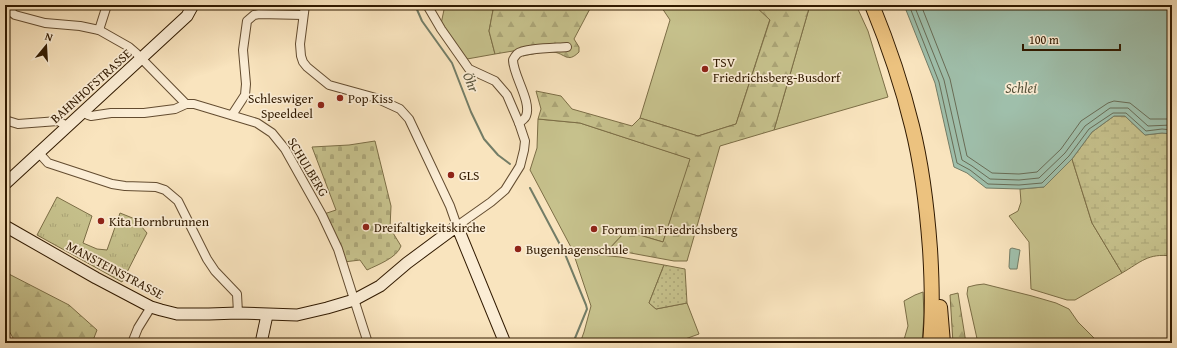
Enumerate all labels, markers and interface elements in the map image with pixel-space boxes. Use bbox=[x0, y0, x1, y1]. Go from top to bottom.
north arrow bbox=[26, 26, 66, 66]
scale bar bbox=[1023, 26, 1120, 52]
text: N bbox=[43, 28, 56, 45]
text: 100 m bbox=[1029, 31, 1059, 48]
street label: BAHNHOFSTRASSE bbox=[46, 44, 136, 128]
place label: TSV Friedrichsberg-Busdorf bbox=[713, 53, 842, 87]
marker: TSV Friedrichsberg-Busdorf bbox=[700, 64, 710, 74]
water label: Öhr bbox=[458, 69, 484, 96]
water label: Schlei bbox=[1005, 78, 1037, 98]
place label: Schleswiger Speeldeel bbox=[248, 89, 314, 123]
place label: Pop Kiss bbox=[348, 89, 393, 108]
marker: Pop Kiss bbox=[335, 93, 345, 103]
marker: Schleswiger Speeldeel bbox=[316, 100, 326, 110]
street label: SCHULBERG bbox=[283, 134, 333, 200]
place label: GLS bbox=[459, 166, 479, 185]
marker: GLS bbox=[446, 170, 456, 180]
place label: Kita Hornbrunnen bbox=[109, 212, 210, 231]
marker: Kita Hornbrunnen bbox=[96, 216, 106, 226]
place label: Dreifaltigkeitskirche bbox=[374, 218, 486, 237]
place label: Forum im Friedrichsberg bbox=[602, 220, 738, 239]
marker: Dreifaltigkeitskirche bbox=[361, 222, 371, 232]
marker: Forum im Friedrichsberg bbox=[589, 224, 599, 234]
street label: MANSTEINSTRASSE bbox=[63, 236, 168, 304]
place label: Bugenhagenschule bbox=[526, 240, 628, 259]
marker: Bugenhagenschule bbox=[513, 244, 523, 254]

